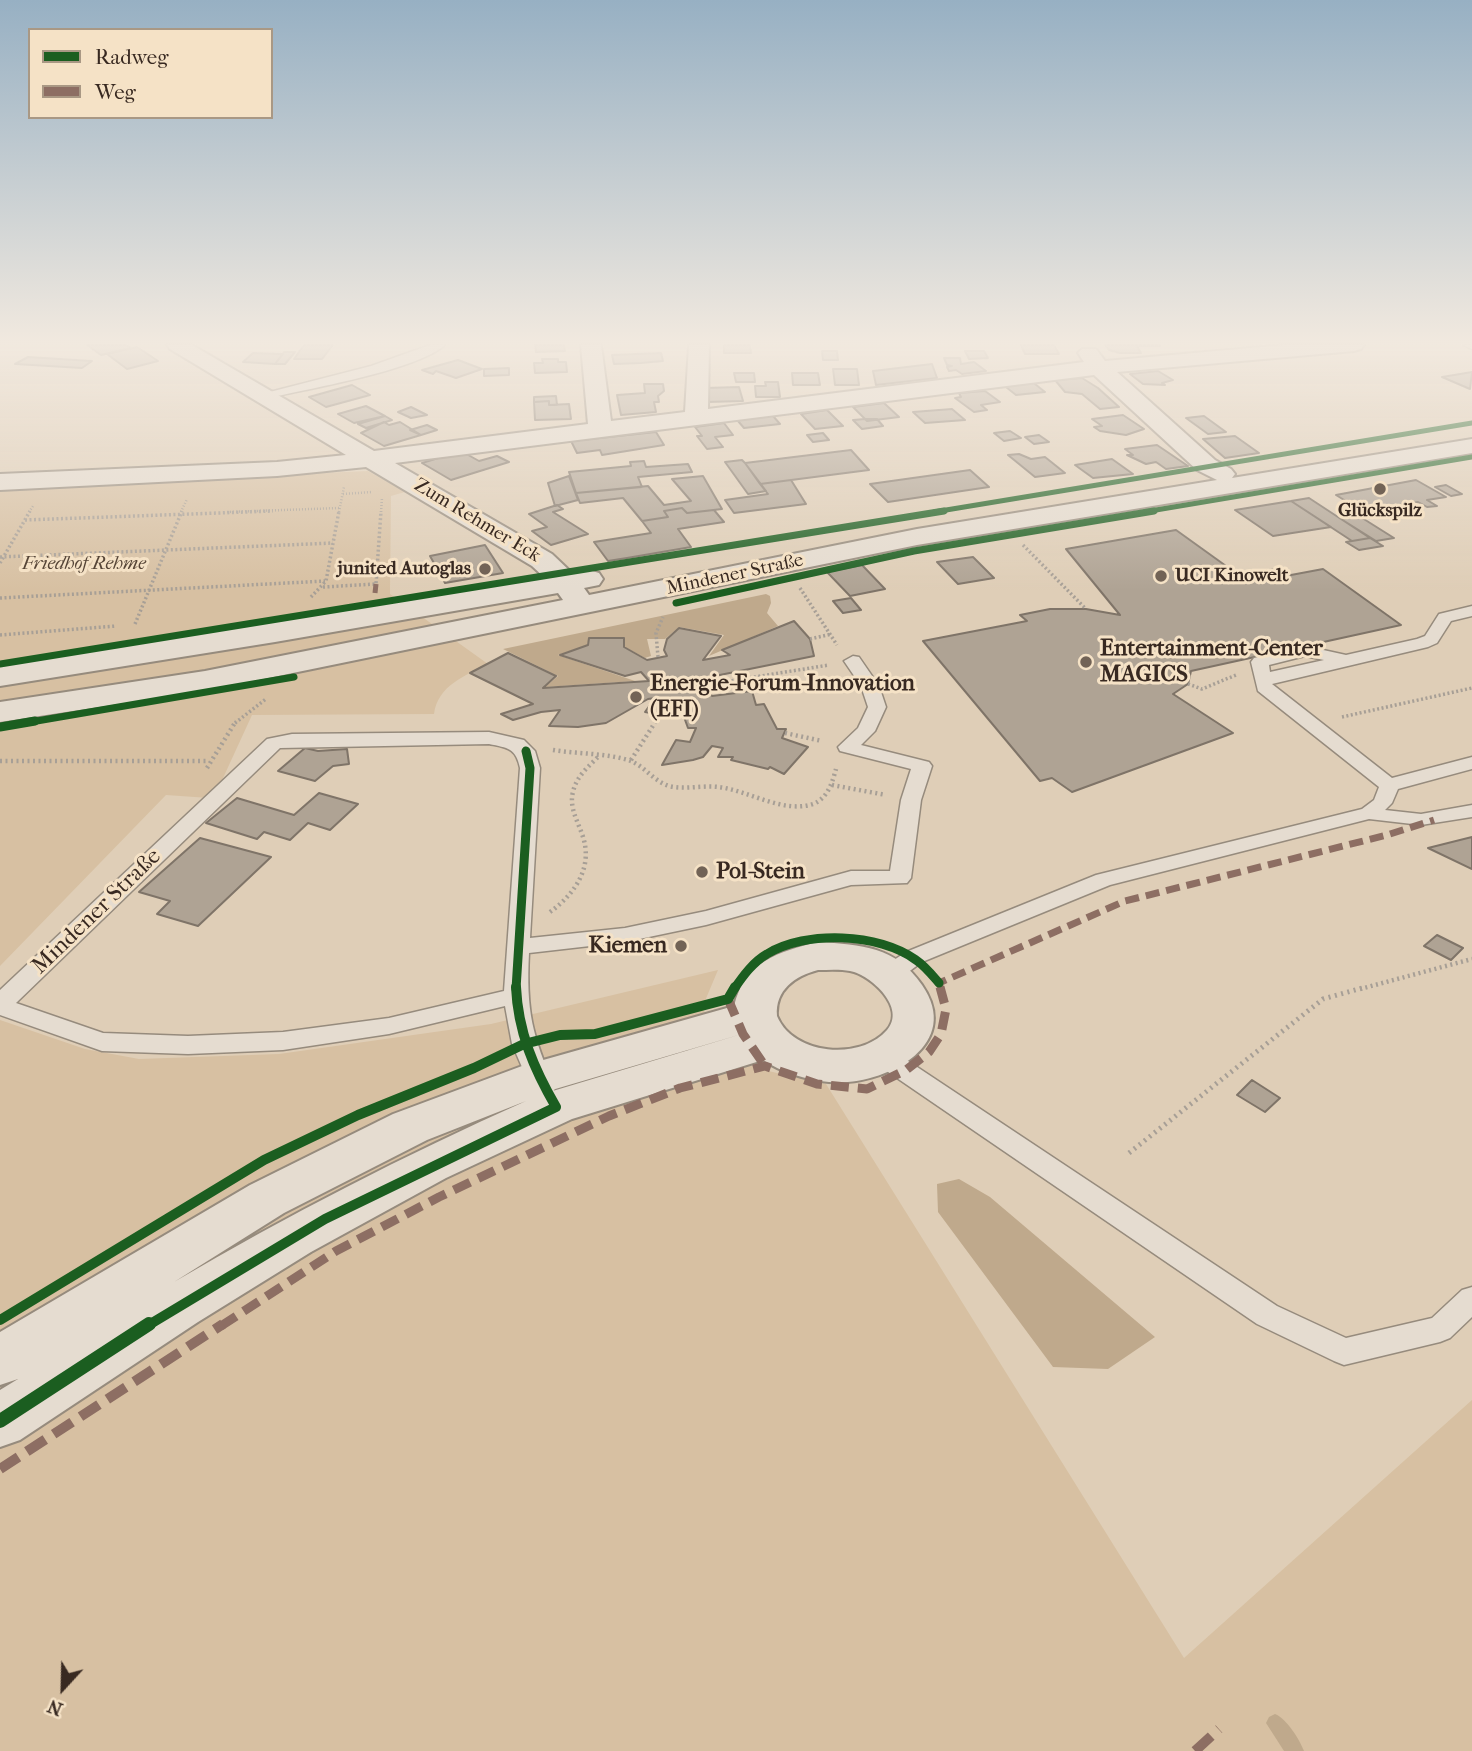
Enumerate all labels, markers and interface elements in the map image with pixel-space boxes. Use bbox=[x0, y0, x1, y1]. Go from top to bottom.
legend bbox=[28, 28, 273, 119]
text: Radweg bbox=[95, 45, 168, 69]
text: Weg bbox=[95, 80, 136, 104]
street label: Zum Rehmer Eck bbox=[409, 474, 545, 568]
marker: Glückspilz bbox=[1372, 481, 1388, 497]
place label: Glückspilz bbox=[1338, 500, 1422, 522]
street label: Mindener Straße bbox=[664, 549, 806, 601]
park label: Friedhof Rehme bbox=[22, 553, 146, 575]
place label: junited Autoglas bbox=[338, 558, 471, 580]
marker: junited Autoglas bbox=[477, 561, 493, 577]
place label: UCI Kinowelt bbox=[1175, 565, 1289, 587]
marker: UCI Kinowelt bbox=[1153, 568, 1169, 584]
place label: Entertainment-Center MAGICS bbox=[1100, 635, 1323, 689]
marker: Entertainment-Center MAGICS bbox=[1078, 654, 1094, 670]
place label: Energie-Forum-Innovation (EFI) bbox=[650, 670, 915, 724]
marker: Energie-Forum-Innovation (EFI) bbox=[628, 689, 644, 705]
street label: Mindener Straße bbox=[27, 843, 167, 981]
place label: Pol-Stein bbox=[716, 858, 805, 886]
marker: Pol-Stein bbox=[694, 864, 710, 880]
place label: Kiemen bbox=[589, 932, 667, 960]
marker: Kiemen bbox=[673, 938, 689, 954]
north arrow bbox=[28, 1653, 98, 1723]
text: N bbox=[44, 1695, 66, 1720]

